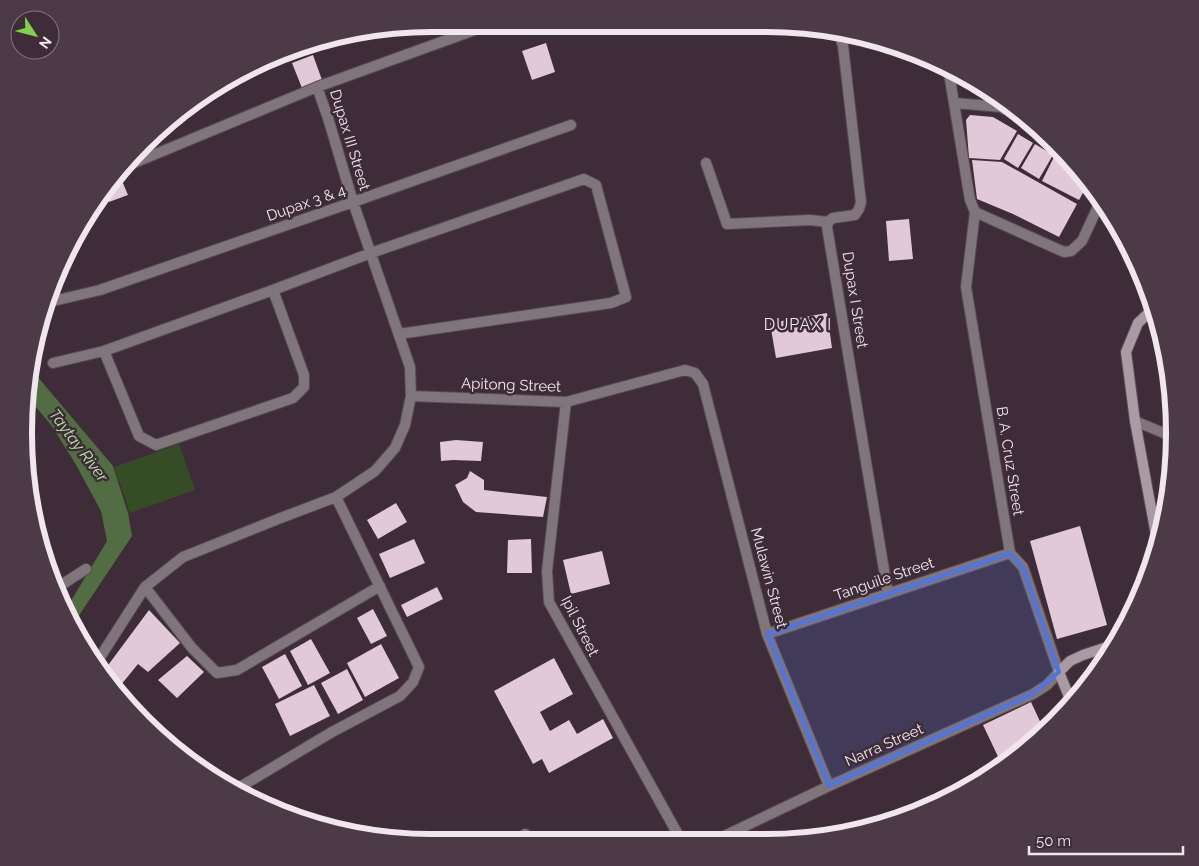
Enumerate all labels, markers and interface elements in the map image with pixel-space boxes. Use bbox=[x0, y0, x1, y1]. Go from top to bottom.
north arrow bbox=[10, 10, 60, 60]
text: N bbox=[36, 34, 55, 52]
street label: Dupax III Street bbox=[326, 87, 374, 193]
street label: Dupax 3 & 4 bbox=[264, 181, 348, 225]
street label: Dupax I Street bbox=[838, 250, 872, 350]
district label: DUPAX I bbox=[764, 315, 832, 334]
street label: Apitong Street bbox=[461, 374, 561, 396]
water label: Taytay River bbox=[45, 405, 112, 486]
street label: B. A. Cruz Street bbox=[992, 405, 1028, 517]
street label: Mulawin Street bbox=[747, 526, 791, 630]
street label: Tanguile Street bbox=[832, 554, 936, 604]
street label: Ipil Street bbox=[557, 593, 603, 659]
street label: Narra Street bbox=[842, 720, 926, 770]
scale bar bbox=[1029, 824, 1183, 856]
text: 50 m bbox=[1036, 832, 1071, 850]

